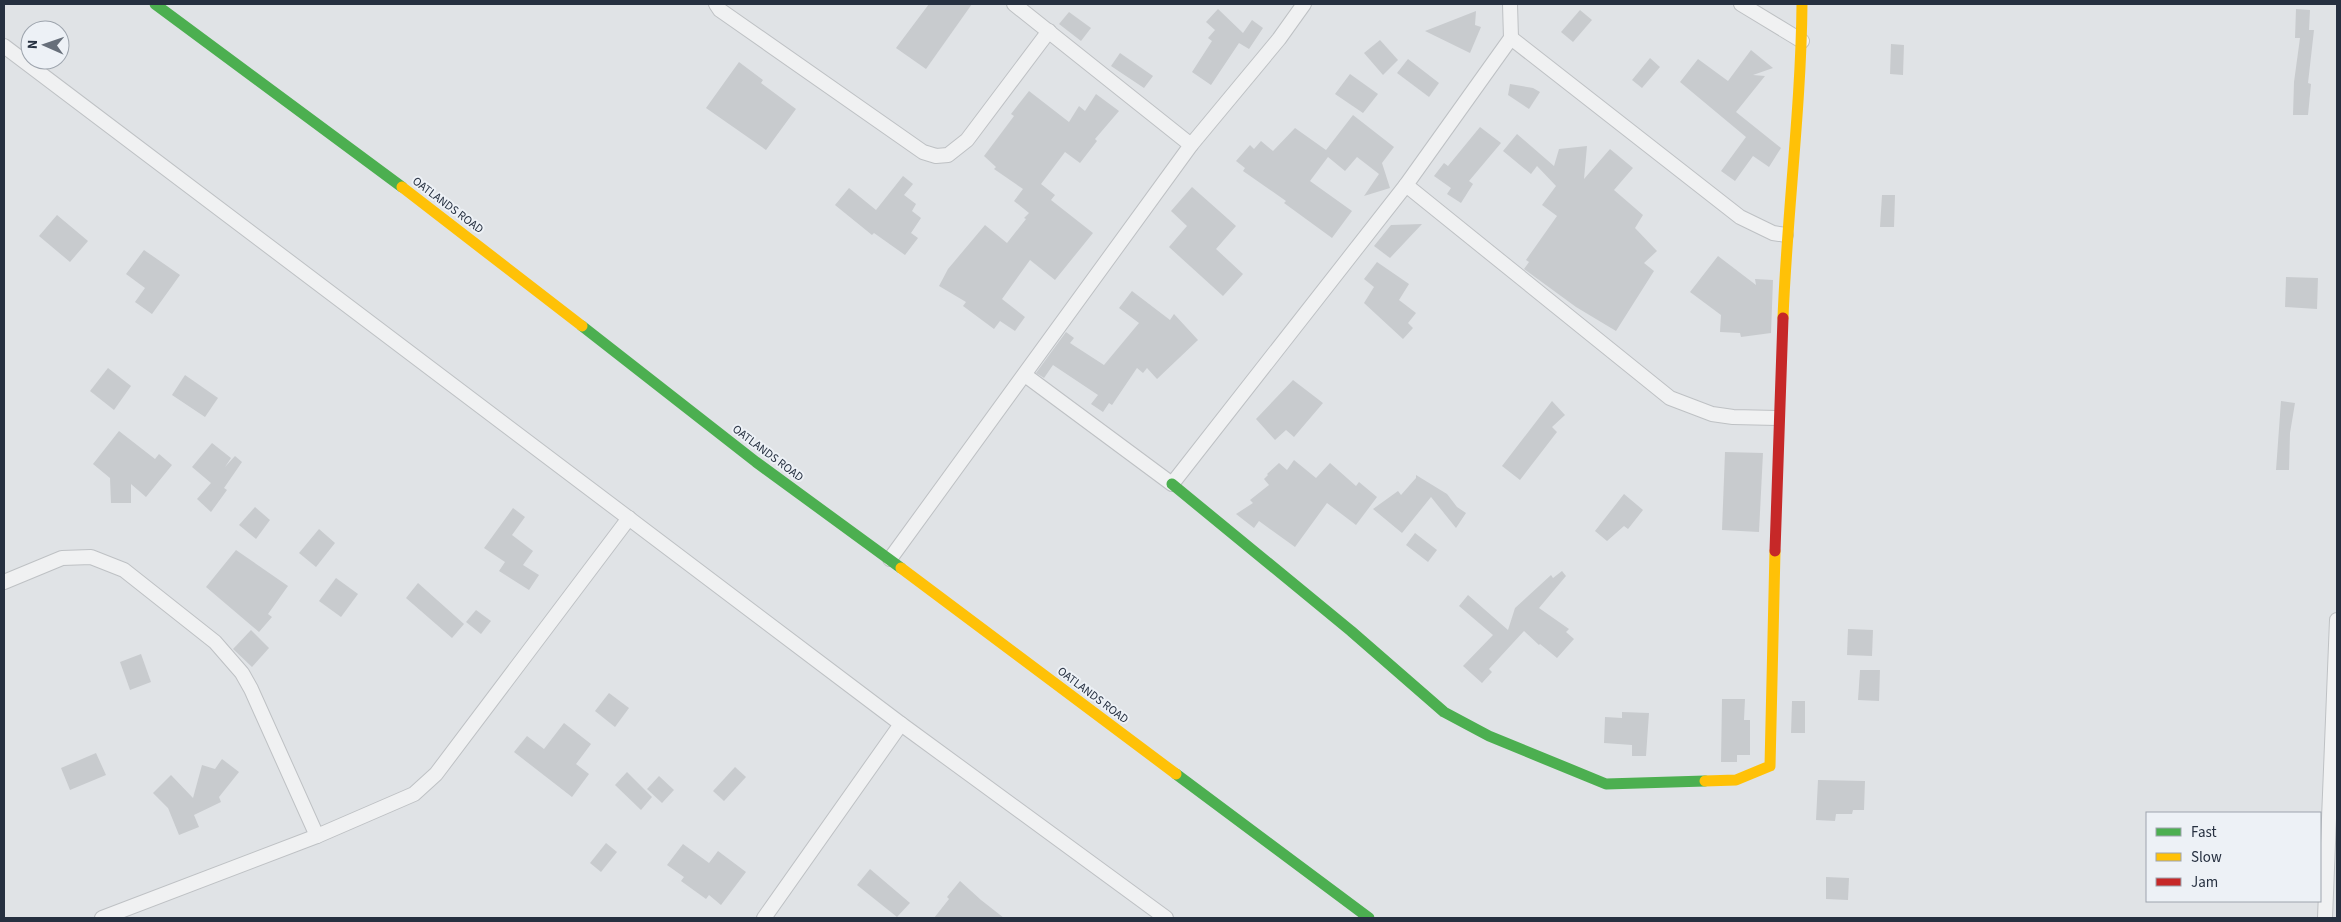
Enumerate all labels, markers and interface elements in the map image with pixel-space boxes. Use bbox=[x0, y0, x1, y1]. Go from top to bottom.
north arrow bbox=[20, 20, 70, 70]
text: N bbox=[23, 40, 43, 50]
street label: OATLANDS ROAD bbox=[409, 173, 487, 238]
street label: OATLANDS ROAD bbox=[729, 421, 807, 486]
street label: OATLANDS ROAD bbox=[1054, 663, 1132, 728]
legend bbox=[2146, 812, 2321, 902]
text: Fast bbox=[2191, 822, 2217, 843]
text: Slow bbox=[2191, 847, 2222, 868]
text: Jam bbox=[2191, 872, 2218, 893]

